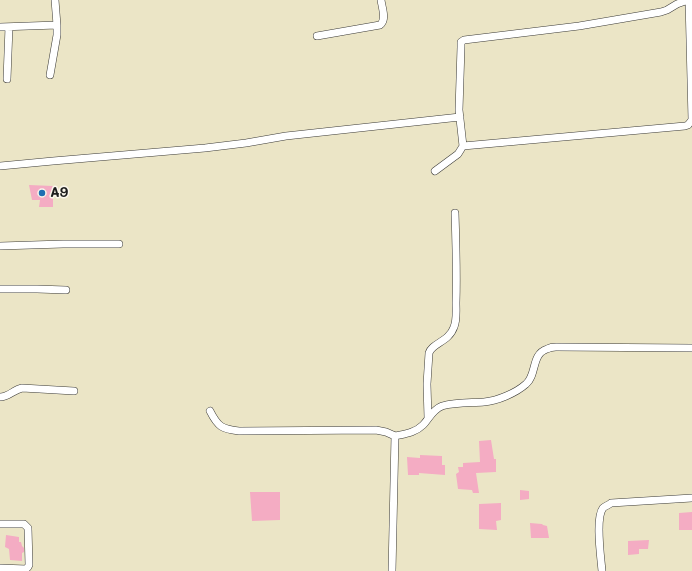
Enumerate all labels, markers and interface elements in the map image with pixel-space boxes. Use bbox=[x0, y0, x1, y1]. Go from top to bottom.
place label: A9 bbox=[50, 185, 68, 201]
marker: A9 bbox=[37, 188, 47, 198]

